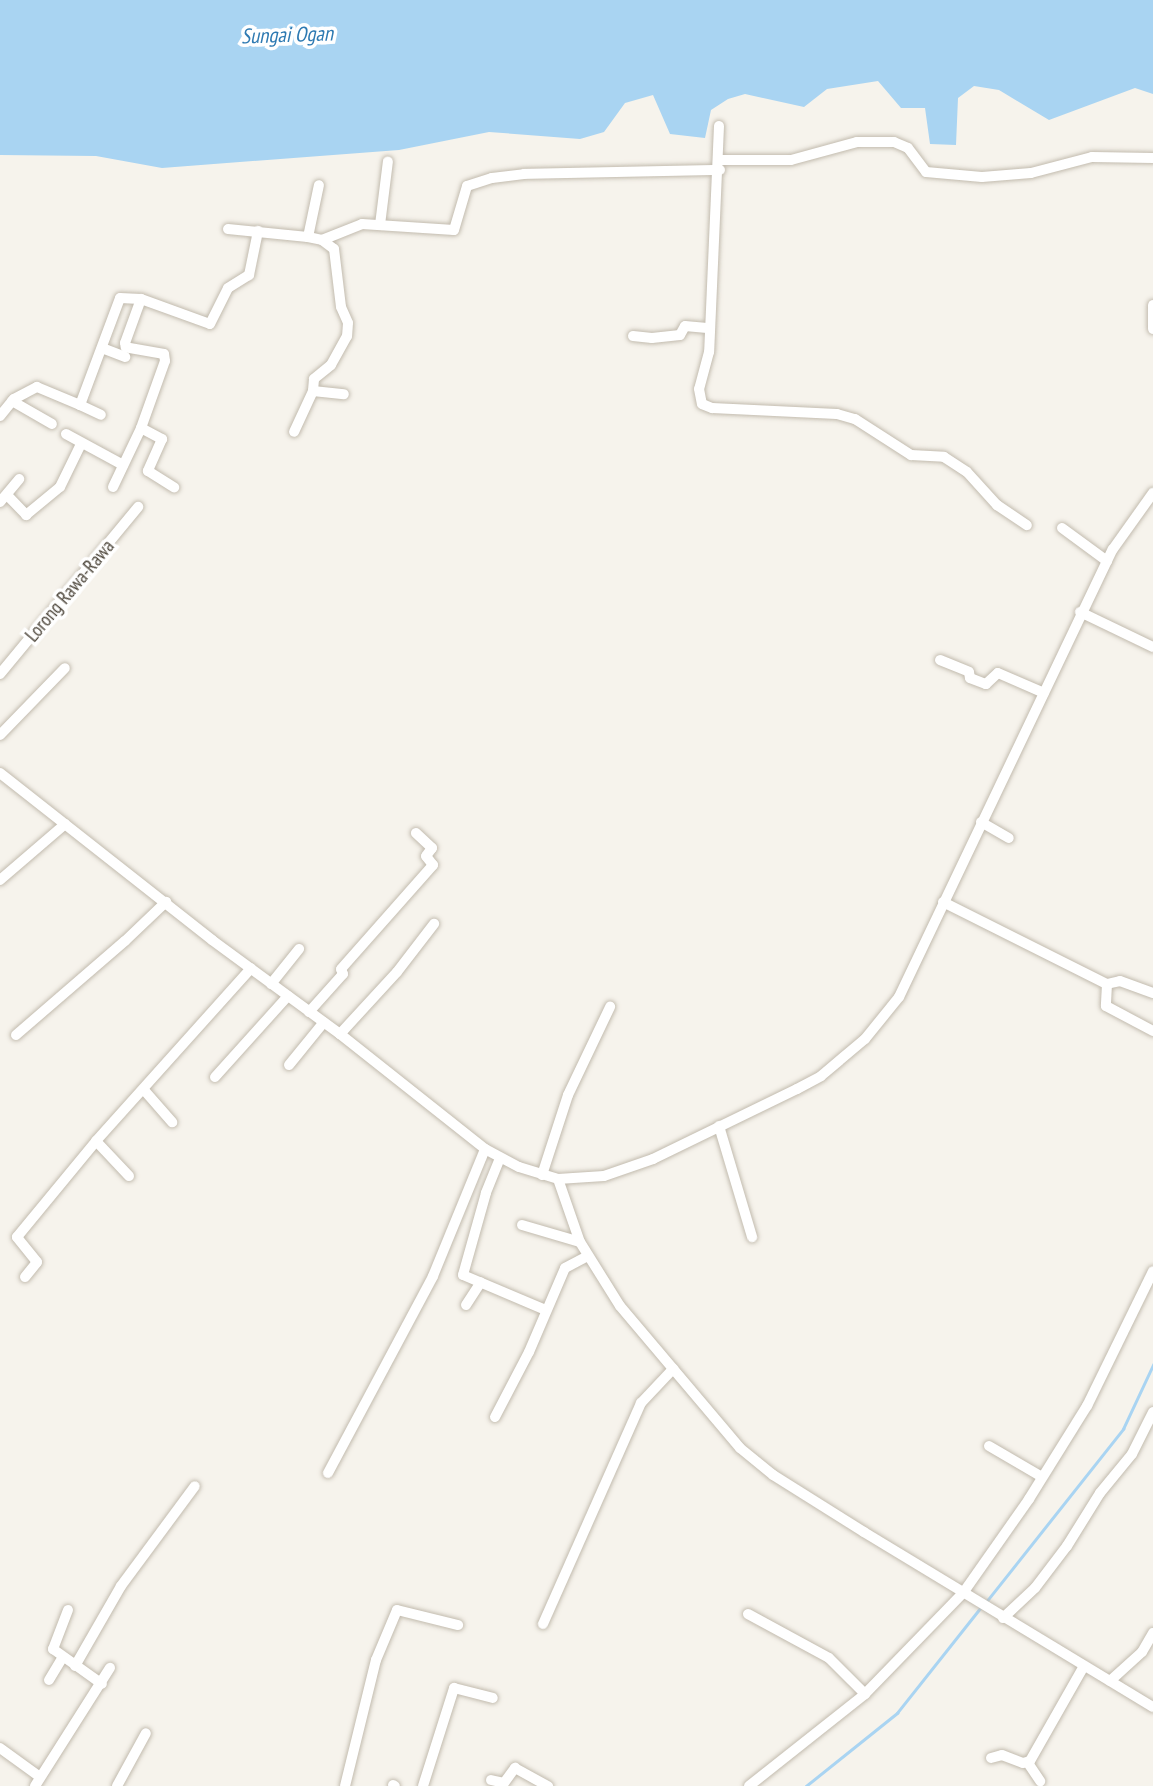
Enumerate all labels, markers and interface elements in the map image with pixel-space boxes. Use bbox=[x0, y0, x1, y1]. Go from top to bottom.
water label: Sungai Ogan bbox=[241, 21, 333, 49]
street label: Lorong Rawa-Rawa bbox=[21, 535, 119, 647]

